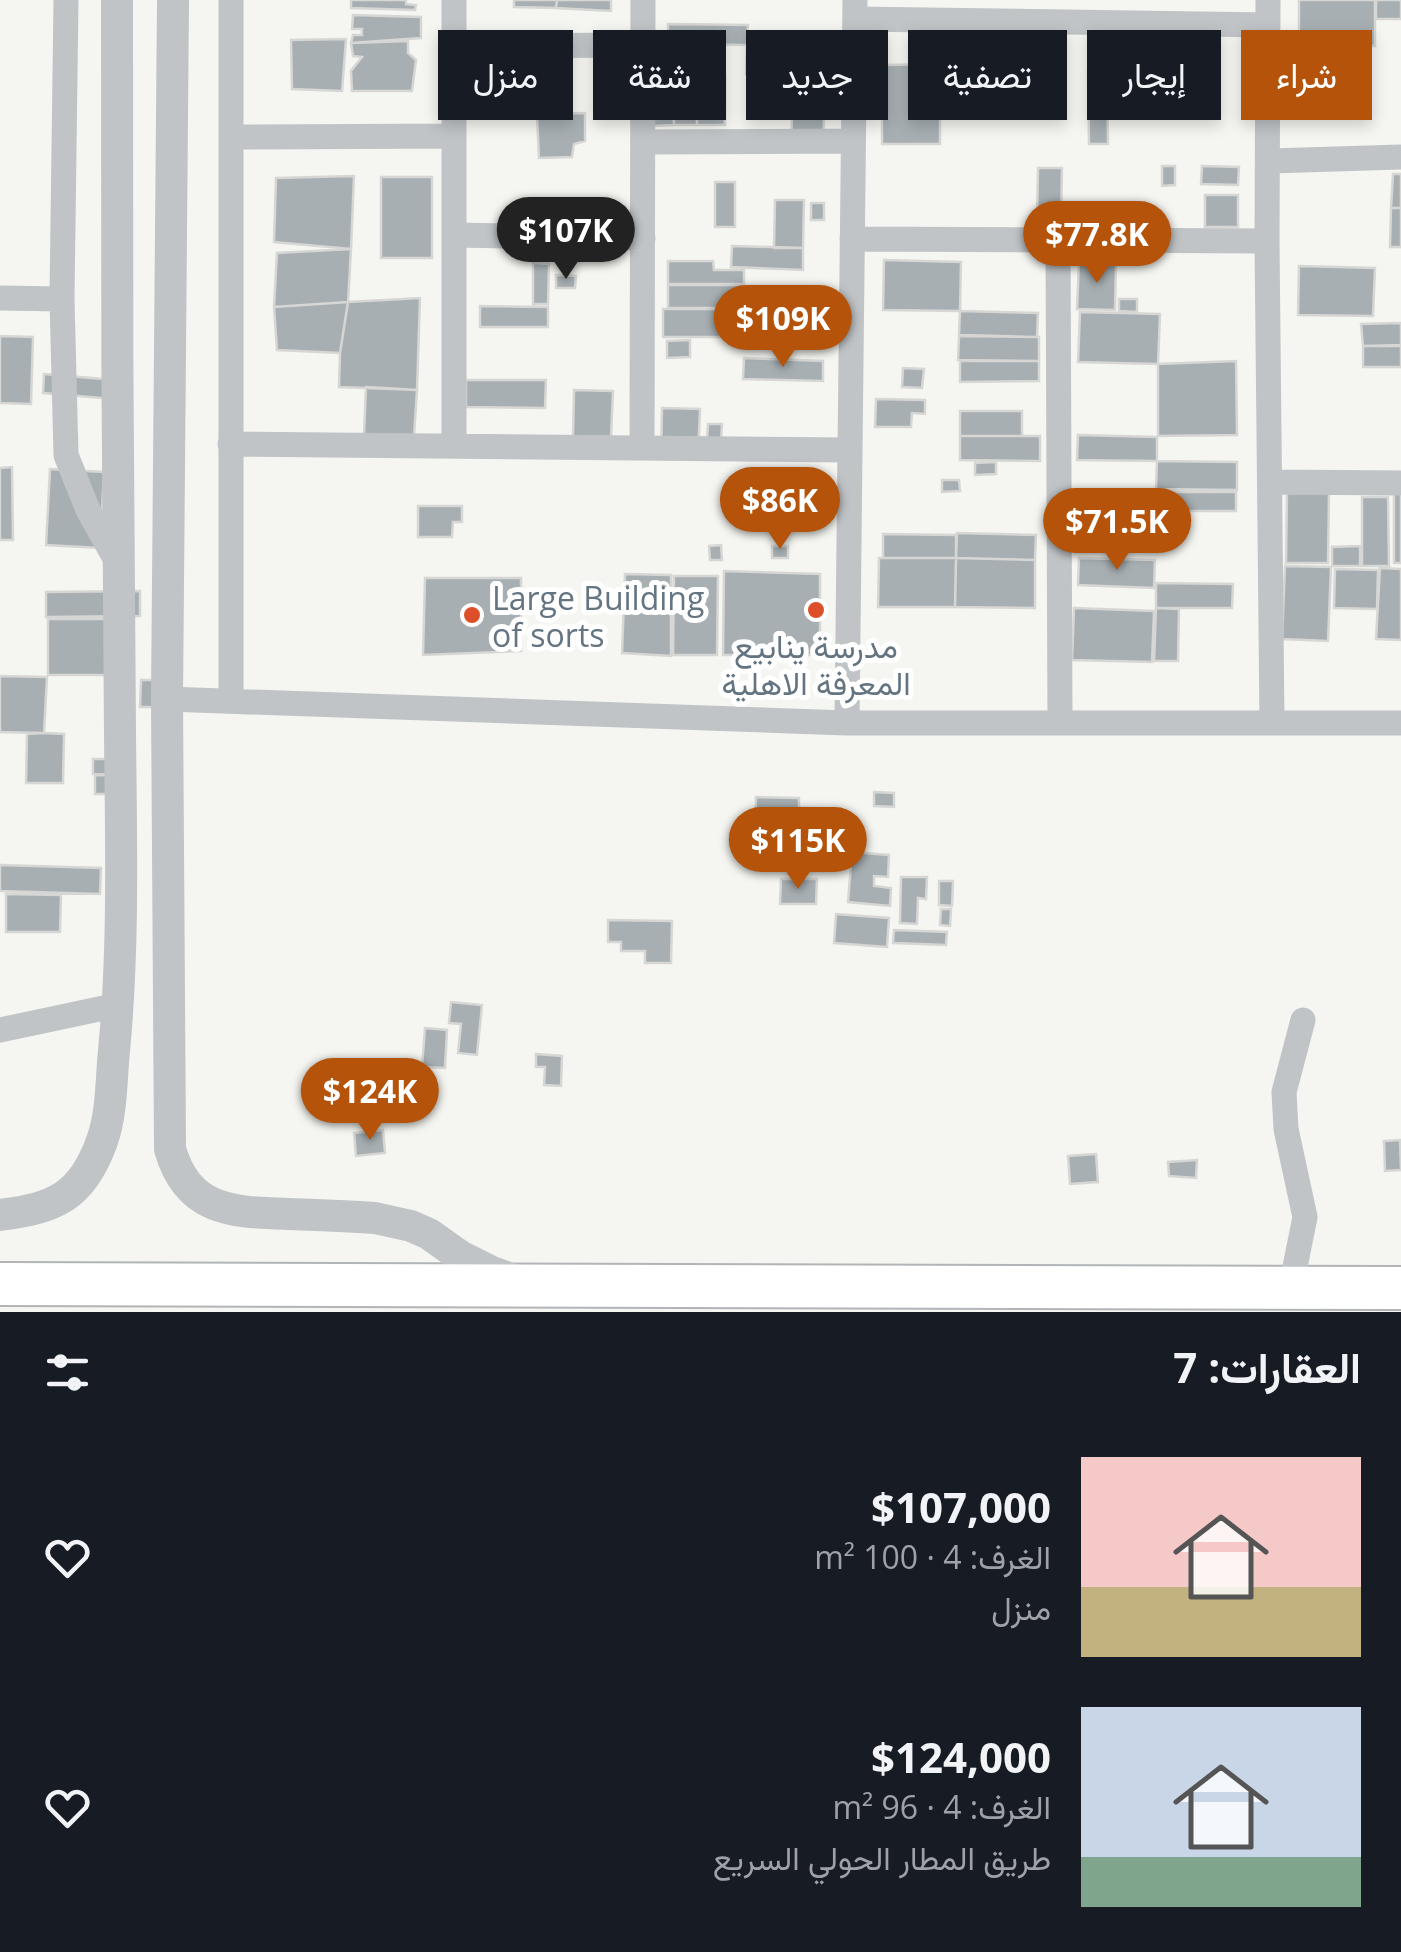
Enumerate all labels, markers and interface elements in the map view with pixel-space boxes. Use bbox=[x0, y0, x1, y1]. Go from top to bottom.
chip: منزل bbox=[438, 30, 573, 120]
chip: شقة bbox=[593, 30, 726, 120]
chip: جديد bbox=[746, 30, 888, 120]
chip: تصفية bbox=[908, 30, 1067, 120]
chip: إيجار bbox=[1087, 30, 1221, 120]
chip: شراء bbox=[1241, 30, 1372, 120]
pin: $107K bbox=[496, 197, 636, 282]
pin: $77.8K bbox=[1016, 201, 1178, 286]
text: $107K bbox=[519, 208, 613, 251]
text: $77.8K bbox=[1045, 212, 1149, 255]
pin: $109K bbox=[713, 285, 853, 370]
text: $109K bbox=[736, 296, 830, 339]
pin: $86K bbox=[721, 467, 839, 552]
text: $86K bbox=[742, 478, 818, 521]
pin: $71.5K bbox=[1036, 488, 1198, 573]
text: $71.5K bbox=[1065, 499, 1169, 542]
place label: Large Building of sorts bbox=[492, 576, 704, 656]
marker: مدرسة ينابيع المعرفة الاهلية bbox=[805, 599, 827, 621]
marker: Large Building of sorts bbox=[461, 604, 483, 626]
place label: مدرسة ينابيع المعرفة الاهلية bbox=[721, 624, 911, 704]
pin: $115K bbox=[728, 807, 868, 892]
text: $115K bbox=[751, 818, 845, 861]
pin: $124K bbox=[300, 1058, 440, 1143]
text: $124K bbox=[323, 1069, 417, 1112]
text: العقارات: 7 bbox=[1173, 1338, 1361, 1395]
icon: filters bbox=[40, 1345, 95, 1400]
text: $107,000 bbox=[871, 1478, 1051, 1535]
icon: home bbox=[1161, 1497, 1281, 1617]
icon: heart bbox=[40, 1530, 95, 1585]
text: الغرف: 4 · 100 m² bbox=[814, 1535, 1051, 1578]
text: منزل bbox=[991, 1586, 1051, 1629]
text: $124,000 bbox=[871, 1728, 1051, 1785]
icon: home bbox=[1161, 1747, 1281, 1867]
icon: heart bbox=[40, 1780, 95, 1835]
text: الغرف: 4 · 96 m² bbox=[832, 1785, 1051, 1828]
text: طريق المطار الحولي السريع bbox=[713, 1836, 1051, 1879]

